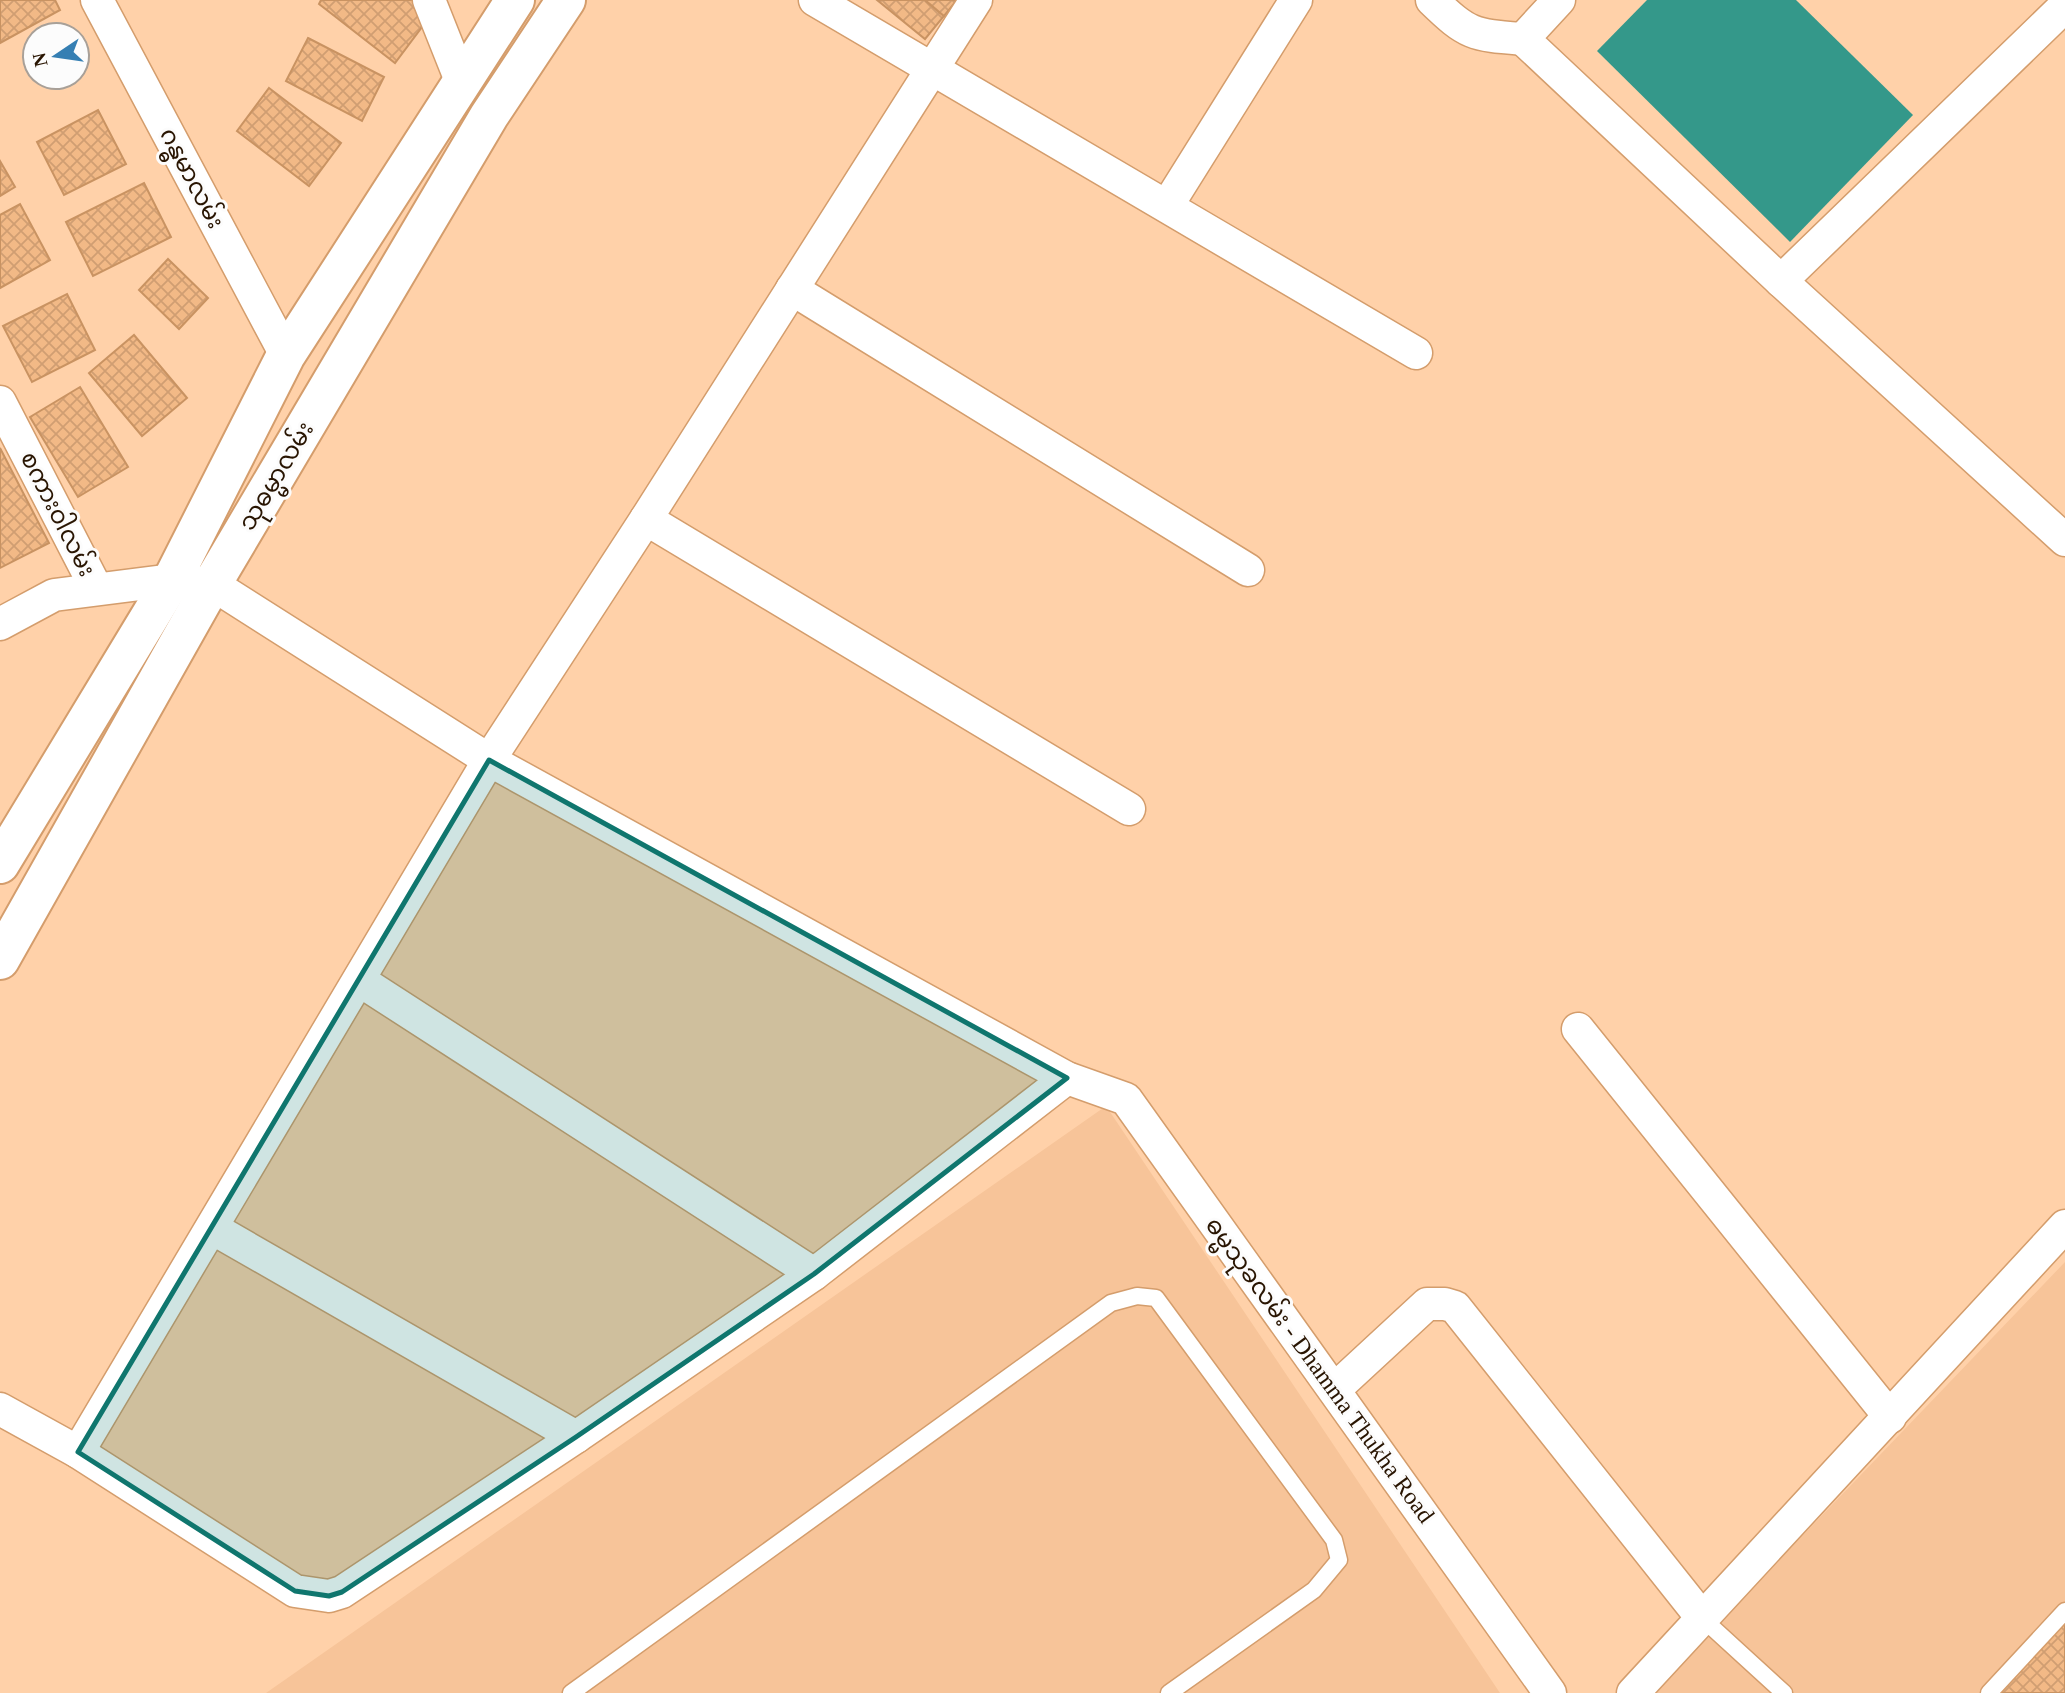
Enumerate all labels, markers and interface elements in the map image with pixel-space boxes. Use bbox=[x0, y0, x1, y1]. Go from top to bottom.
north arrow bbox=[21, 21, 91, 91]
text: N bbox=[28, 50, 52, 69]
street label: ဂန္ဓမာလမ်း bbox=[149, 122, 232, 236]
street label: သုဓမ္မာလမ်း bbox=[231, 416, 324, 538]
street label: စကားဝါလမ်း bbox=[15, 446, 103, 581]
street label: ဓမ္မသုခလမ်း - Dhamma Thukha Road bbox=[1195, 1211, 1442, 1531]

